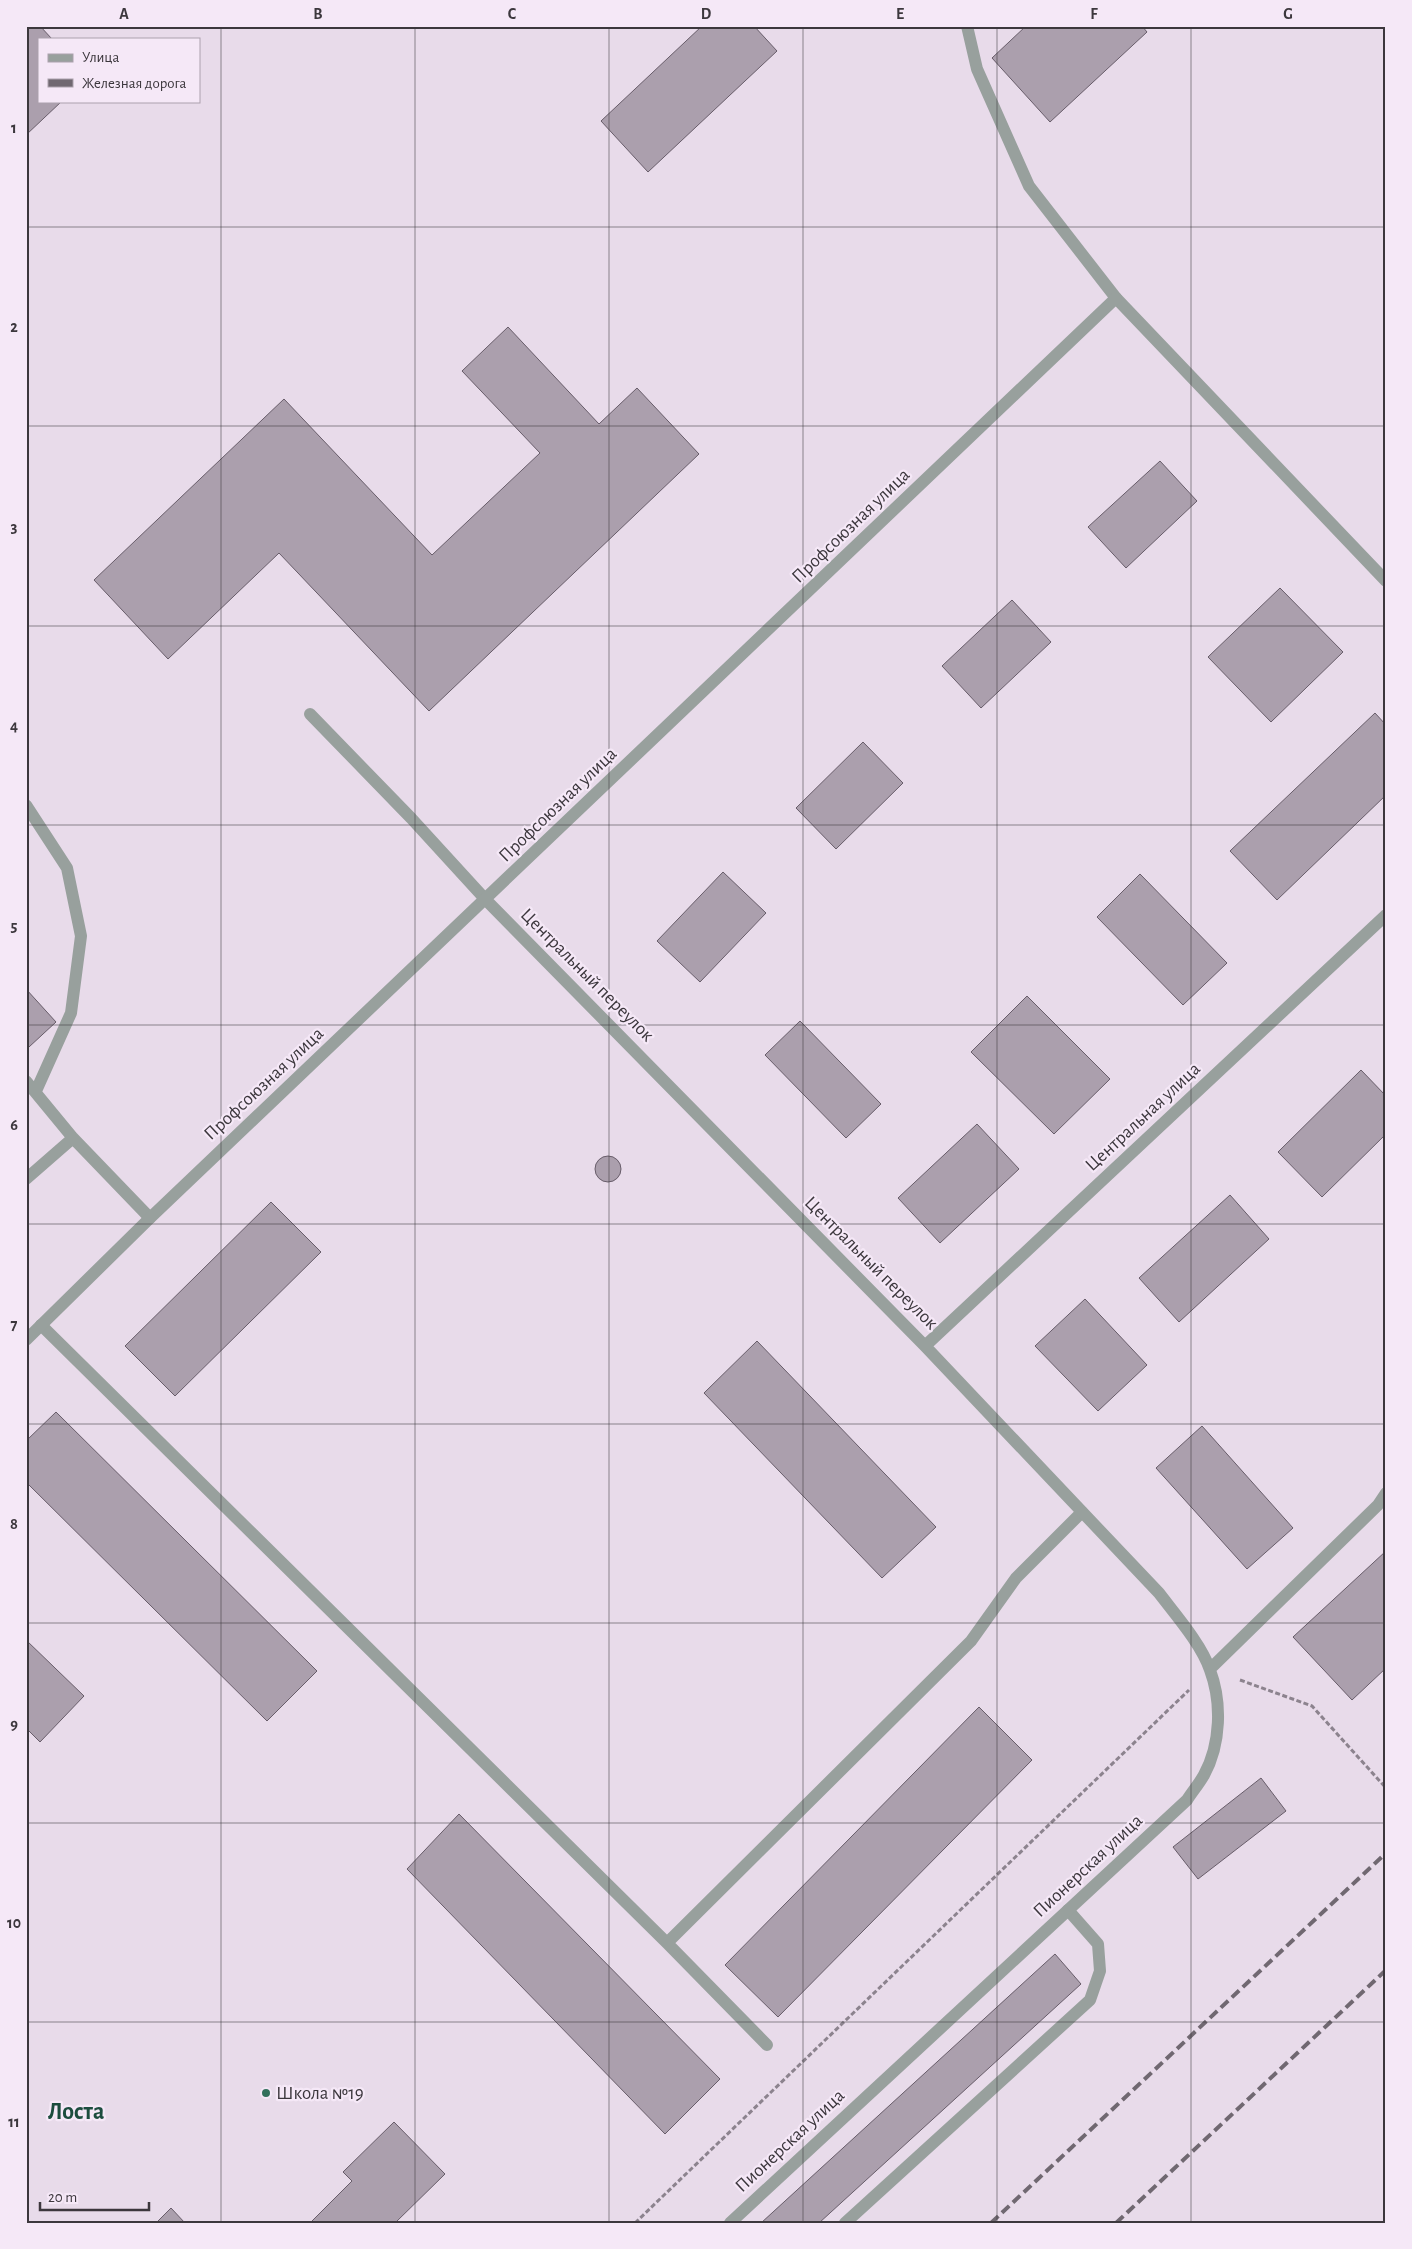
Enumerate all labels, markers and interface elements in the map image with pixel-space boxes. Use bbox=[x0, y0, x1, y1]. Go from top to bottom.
text: A bbox=[119, 6, 129, 22]
text: B bbox=[313, 6, 323, 22]
text: C bbox=[508, 6, 517, 22]
text: D bbox=[701, 6, 712, 22]
text: E bbox=[896, 6, 904, 22]
text: F bbox=[1090, 6, 1098, 22]
text: G bbox=[1283, 6, 1293, 22]
legend bbox=[38, 38, 200, 102]
text: Улица bbox=[82, 50, 119, 65]
text: Железная дорога bbox=[82, 76, 187, 91]
text: 1 bbox=[11, 120, 17, 136]
text: 2 bbox=[10, 319, 18, 335]
street label: Профсоюзная улица bbox=[788, 465, 914, 587]
text: 3 bbox=[11, 519, 18, 535]
text: 4 bbox=[10, 718, 18, 734]
street label: Профсоюзная улица bbox=[495, 744, 621, 866]
street label: Центральный переулок bbox=[517, 905, 657, 1045]
text: 5 bbox=[11, 918, 18, 934]
street label: Профсоюзная улица bbox=[201, 1024, 328, 1144]
street label: Центральная улица bbox=[1082, 1059, 1204, 1175]
text: 6 bbox=[10, 1117, 18, 1133]
street label: Центральный переулок bbox=[801, 1193, 941, 1333]
text: 7 bbox=[11, 1317, 18, 1333]
text: 8 bbox=[10, 1516, 18, 1532]
text: 9 bbox=[10, 1716, 18, 1732]
street label: Пионерская улица bbox=[1030, 1811, 1146, 1921]
text: 10 bbox=[7, 1915, 21, 1931]
place label: Школа №19 bbox=[276, 2084, 364, 2103]
street label: Пионерская улица bbox=[732, 2086, 848, 2196]
marker: Школа №19 bbox=[260, 2087, 272, 2099]
district label: Лоста bbox=[48, 2100, 104, 2124]
text: 11 bbox=[8, 2114, 20, 2130]
scale bar bbox=[40, 2179, 149, 2211]
text: 20 m bbox=[48, 2190, 77, 2205]

